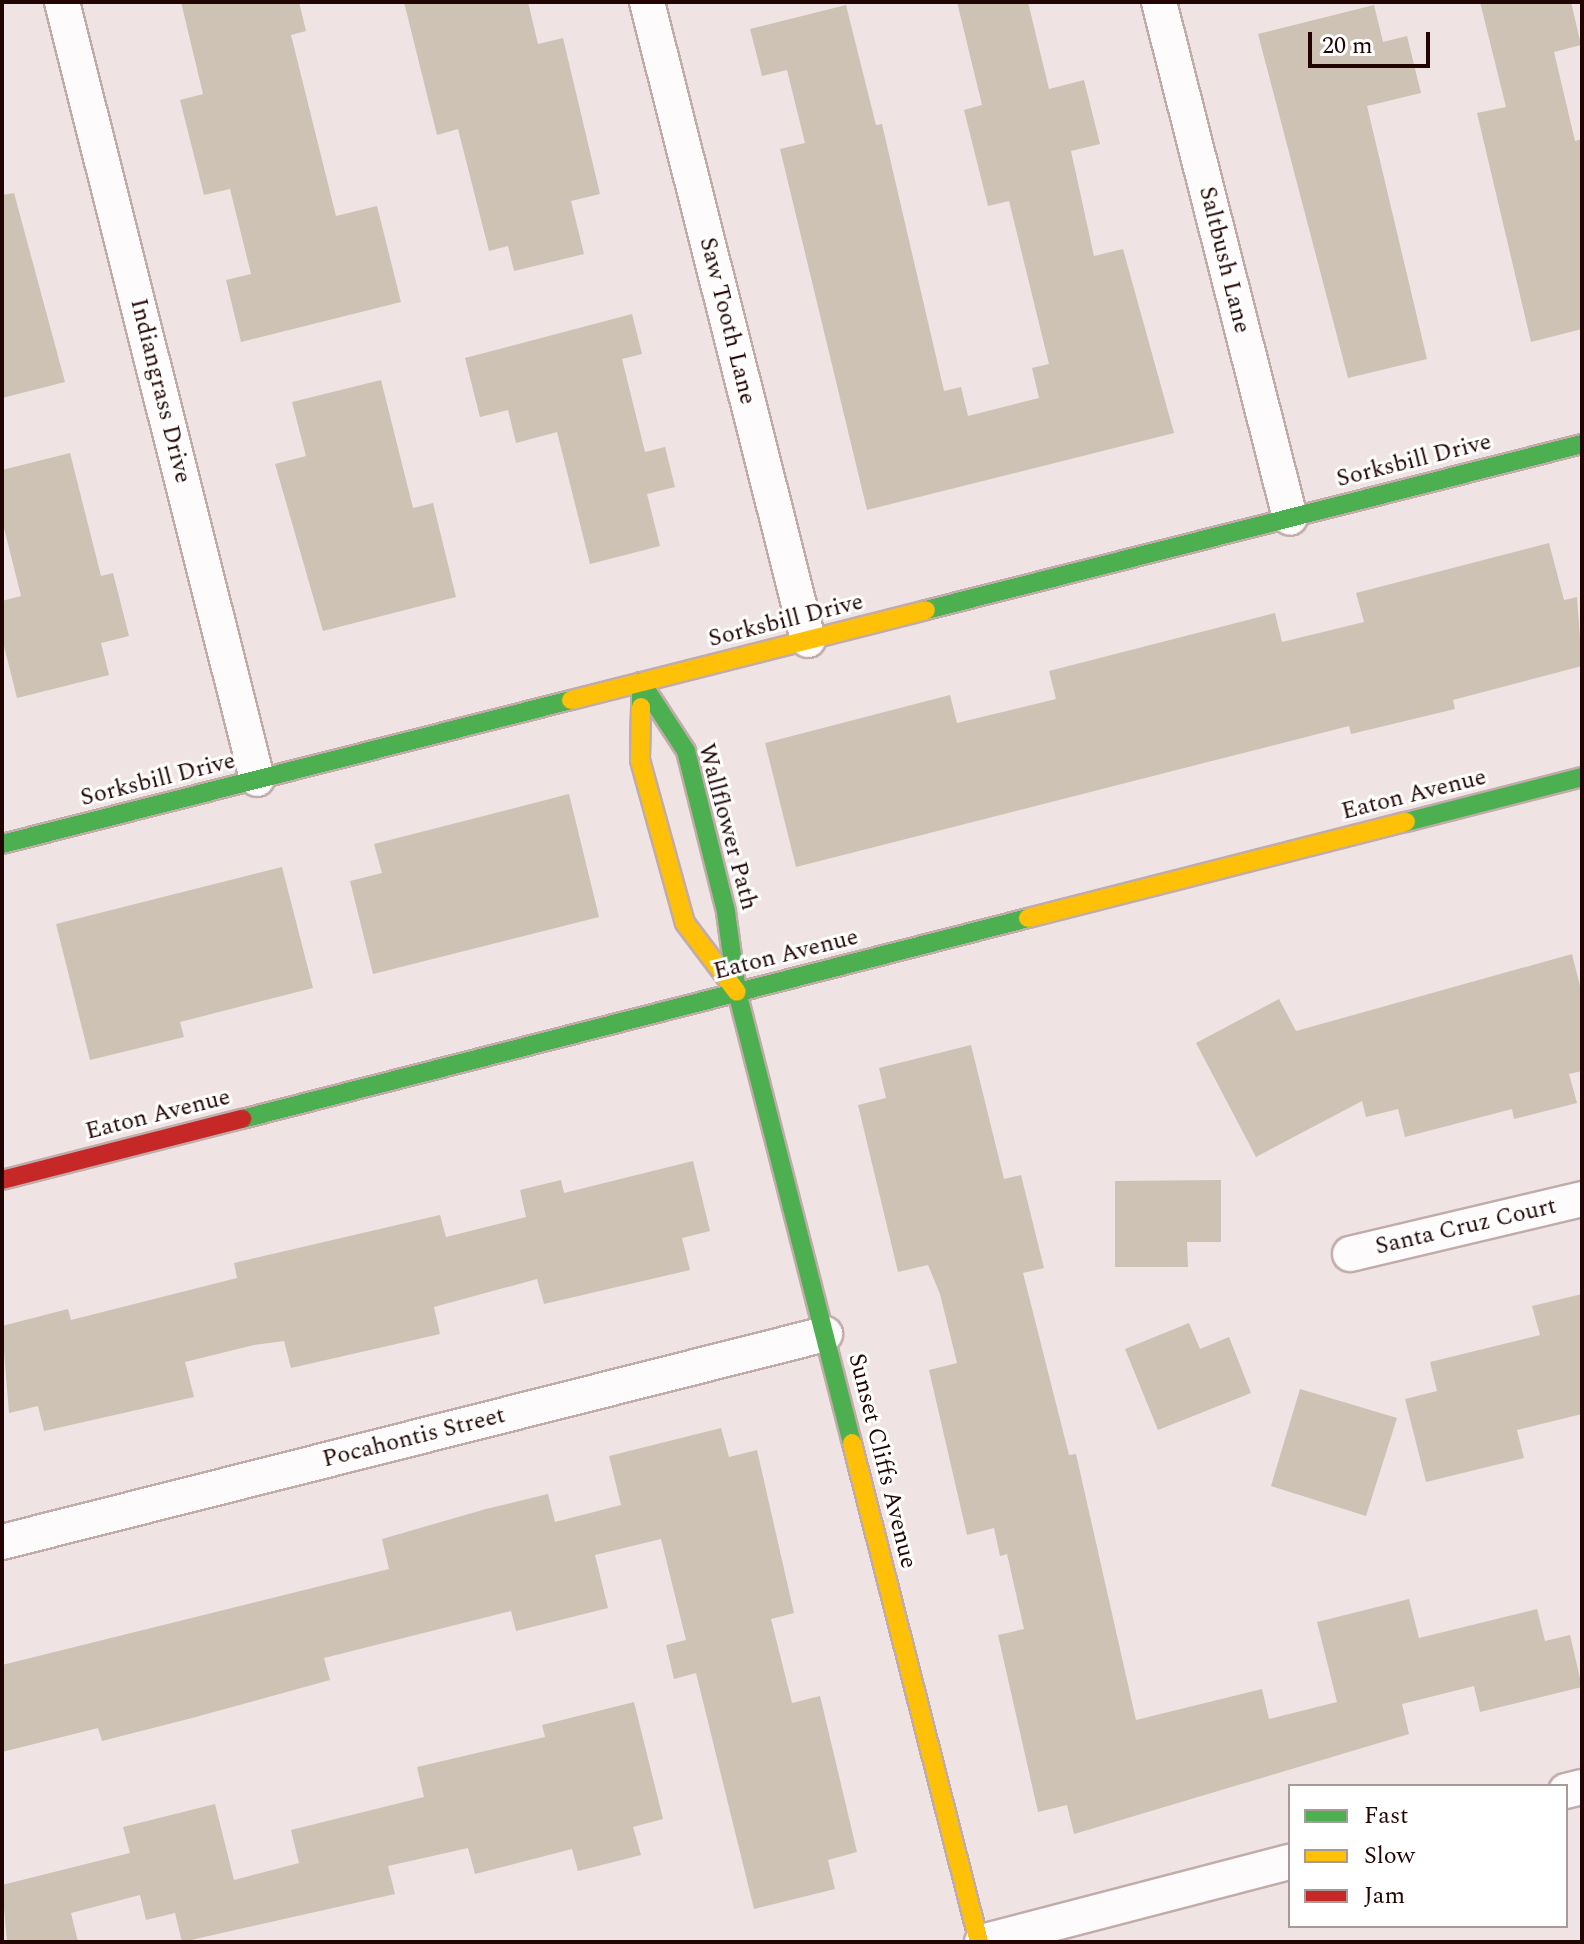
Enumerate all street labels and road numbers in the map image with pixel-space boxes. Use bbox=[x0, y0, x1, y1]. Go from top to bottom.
street label: Saltbush Lane bbox=[1192, 184, 1256, 336]
street label: Saw Tooth Lane bbox=[692, 235, 762, 407]
street label: Indiangrass Drive bbox=[123, 296, 197, 486]
street label: Sorksbill Drive bbox=[1334, 428, 1494, 494]
street label: Sorksbill Drive bbox=[706, 588, 866, 654]
street label: Wallflower Path bbox=[691, 741, 763, 913]
street label: Sorksbill Drive bbox=[78, 747, 238, 813]
street label: Eaton Avenue bbox=[1339, 763, 1489, 827]
street label: Eaton Avenue bbox=[711, 923, 861, 987]
street label: Eaton Avenue bbox=[83, 1083, 233, 1147]
street label: Santa Cruz Court bbox=[1373, 1192, 1559, 1262]
street label: Sunset Cliffs Avenue bbox=[841, 1350, 923, 1572]
street label: Pocahontis Street bbox=[320, 1401, 508, 1475]

